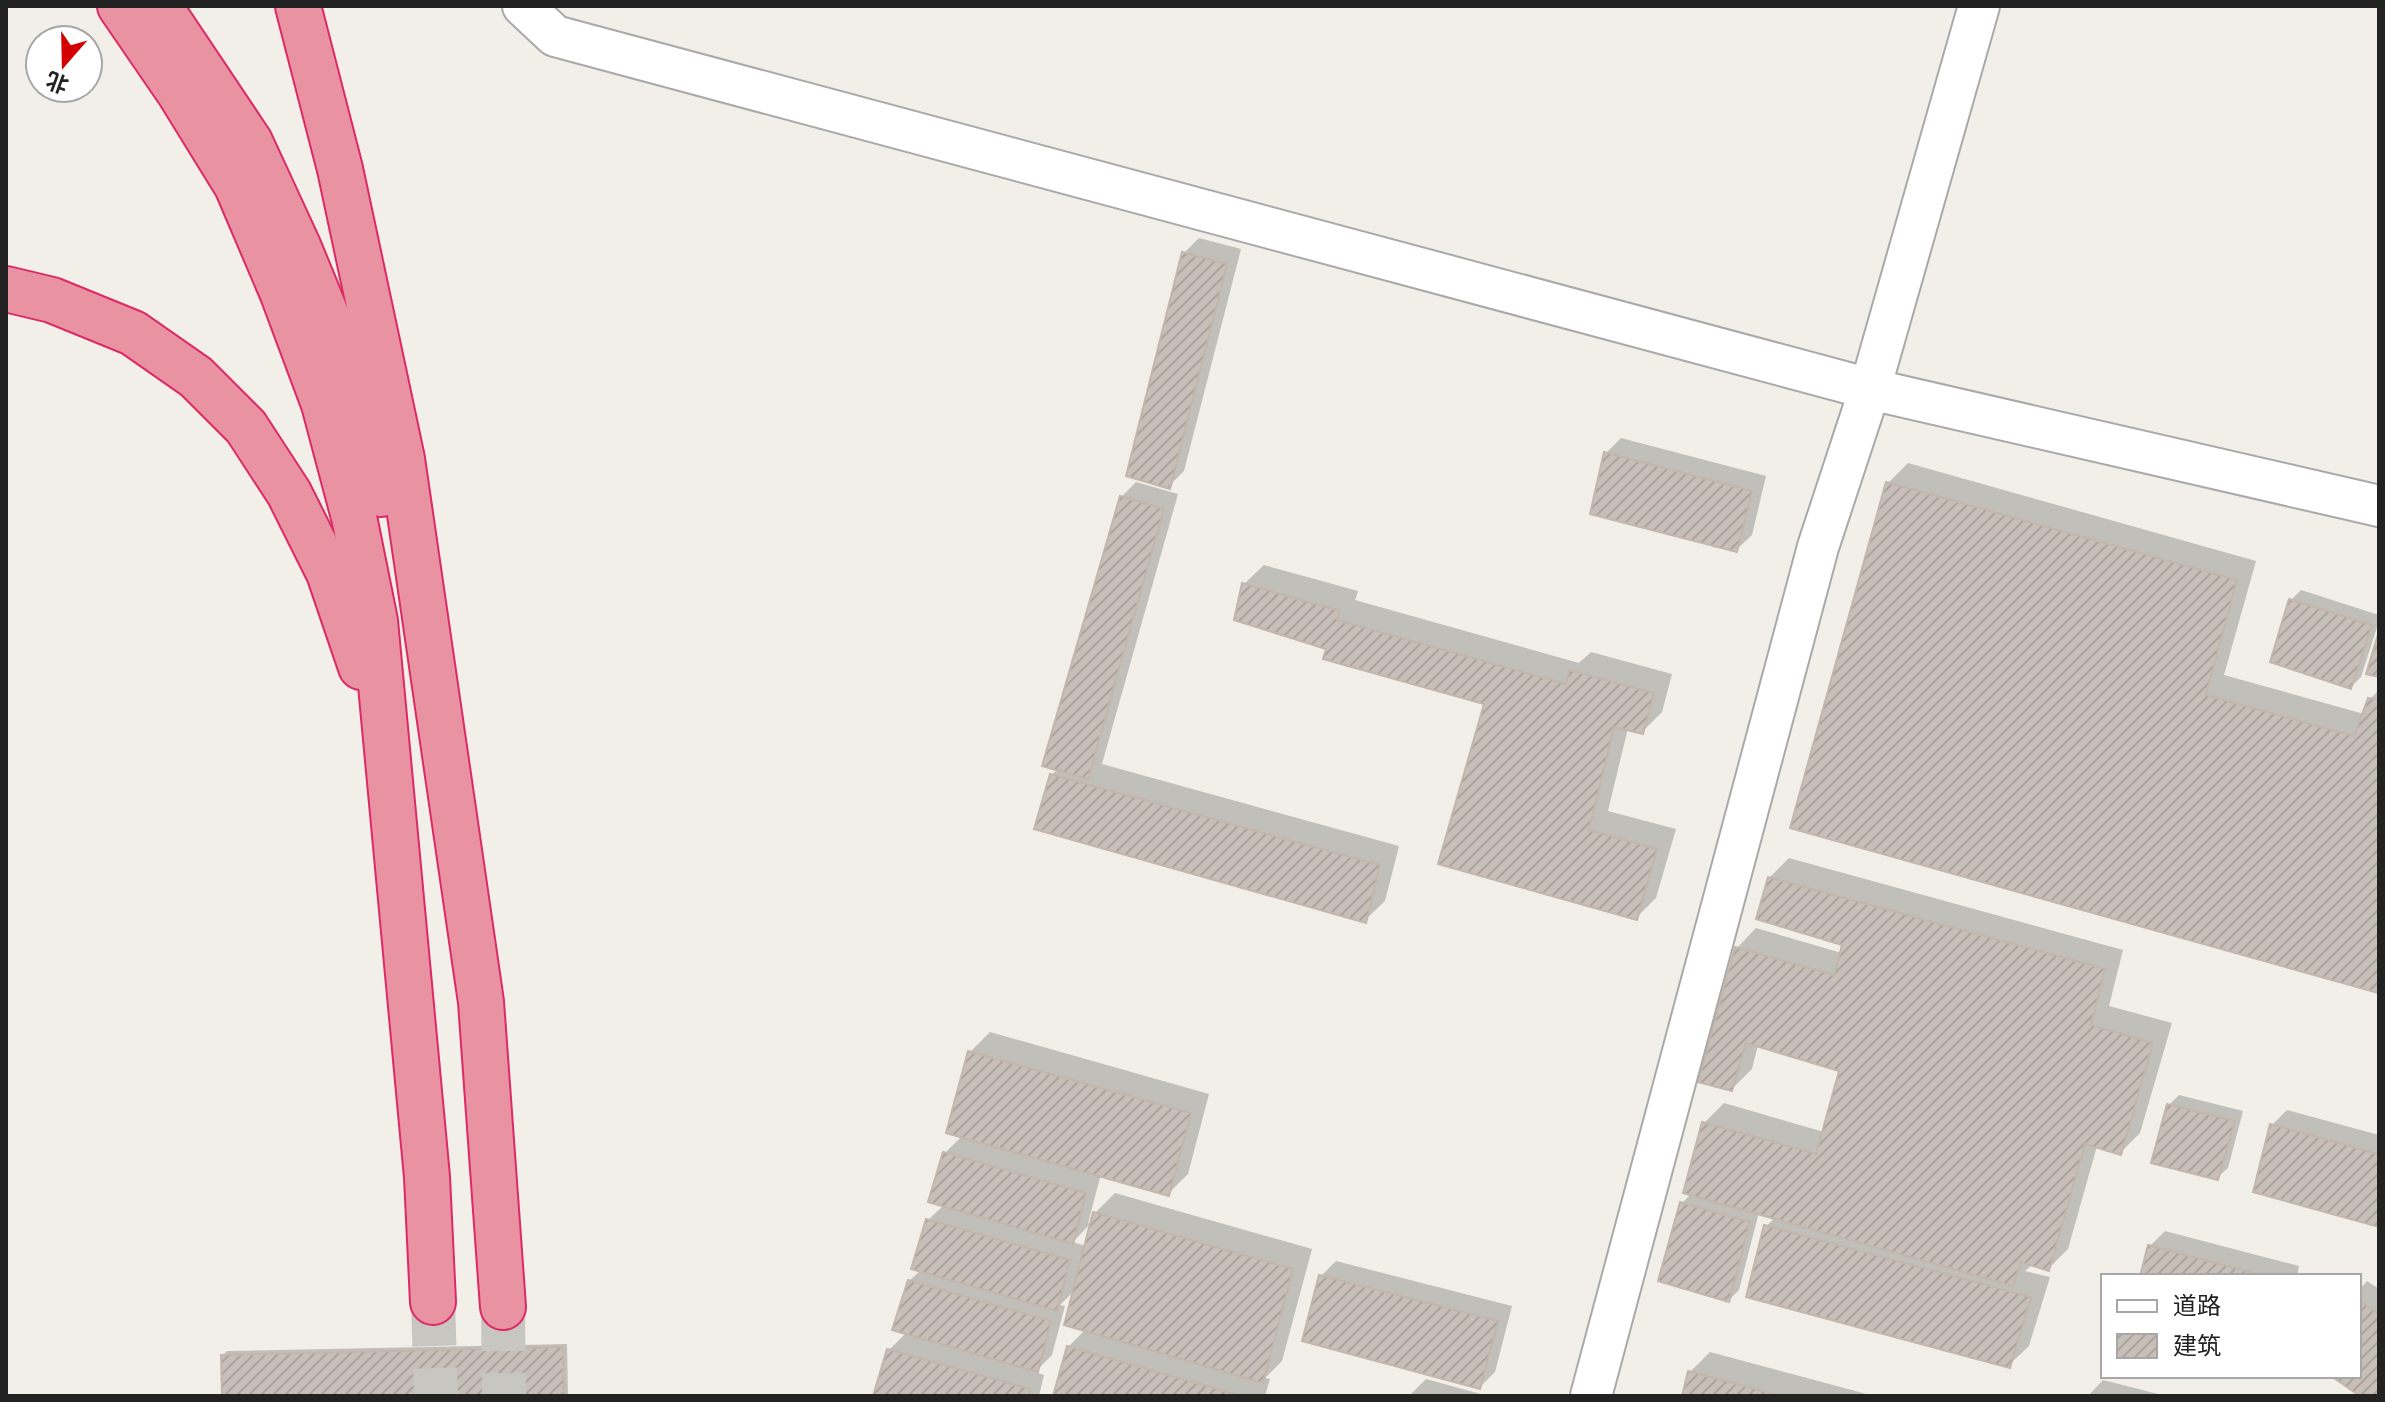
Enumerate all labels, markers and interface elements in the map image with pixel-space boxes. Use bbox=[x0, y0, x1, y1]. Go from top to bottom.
north arrow bbox=[24, 24, 104, 104]
text: 北 bbox=[42, 65, 73, 101]
legend bbox=[2101, 1274, 2361, 1378]
text: 道路 bbox=[2173, 1288, 2221, 1321]
text: 建筑 bbox=[2173, 1328, 2221, 1361]

